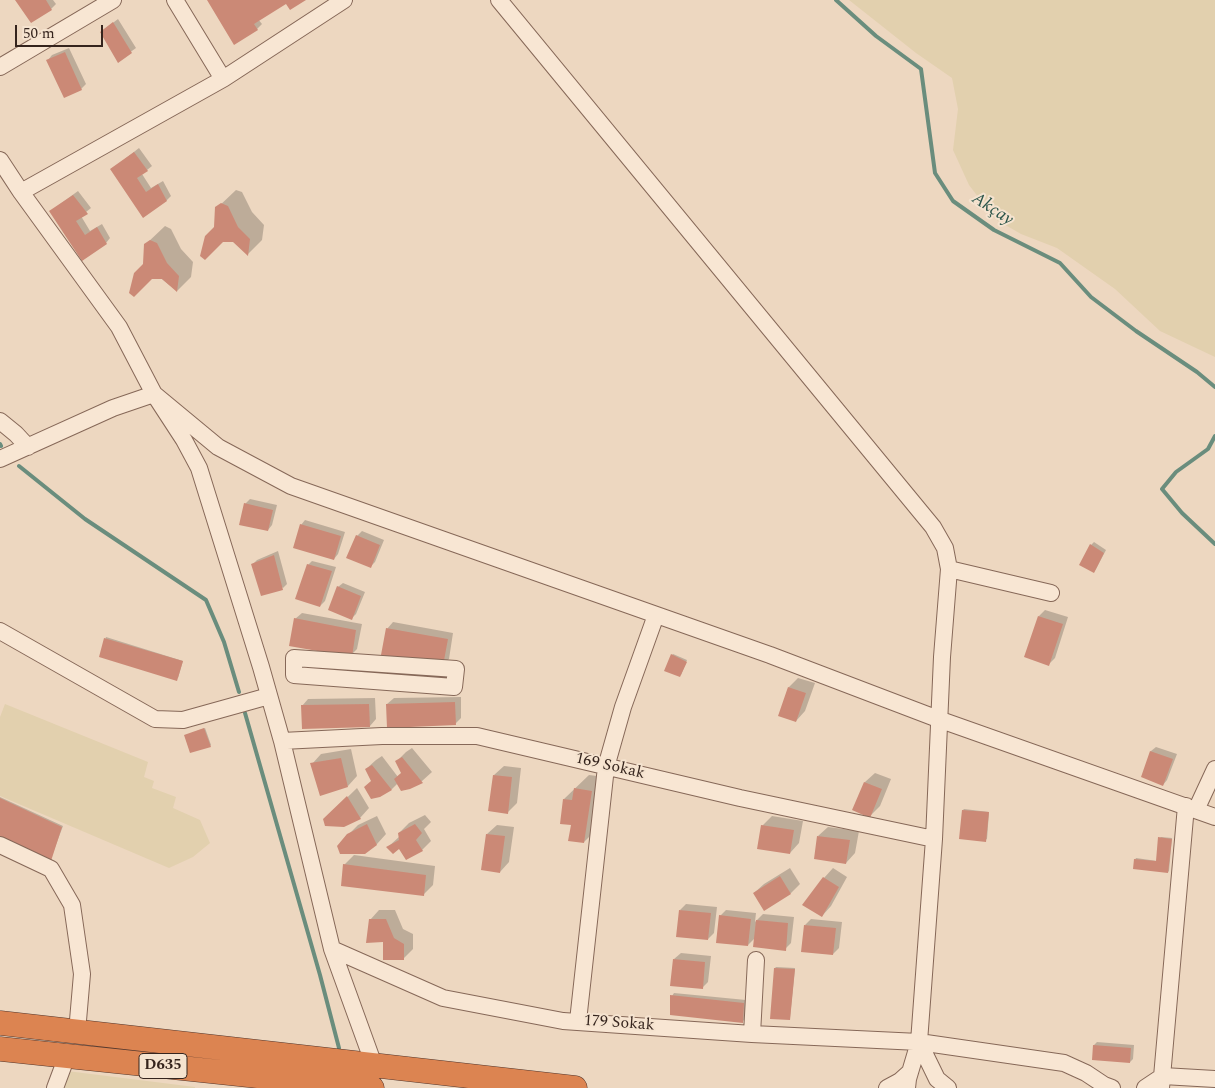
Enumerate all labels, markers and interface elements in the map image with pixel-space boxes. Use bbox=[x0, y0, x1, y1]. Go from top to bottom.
scale bar bbox=[18, 15, 105, 47]
text: 50 m bbox=[23, 22, 55, 45]
water label: Akçay bbox=[967, 189, 1017, 231]
street label: 169 Sokak bbox=[573, 750, 647, 784]
street label: 179 Sokak bbox=[583, 1012, 655, 1036]
road number: D635 bbox=[139, 1054, 187, 1078]

